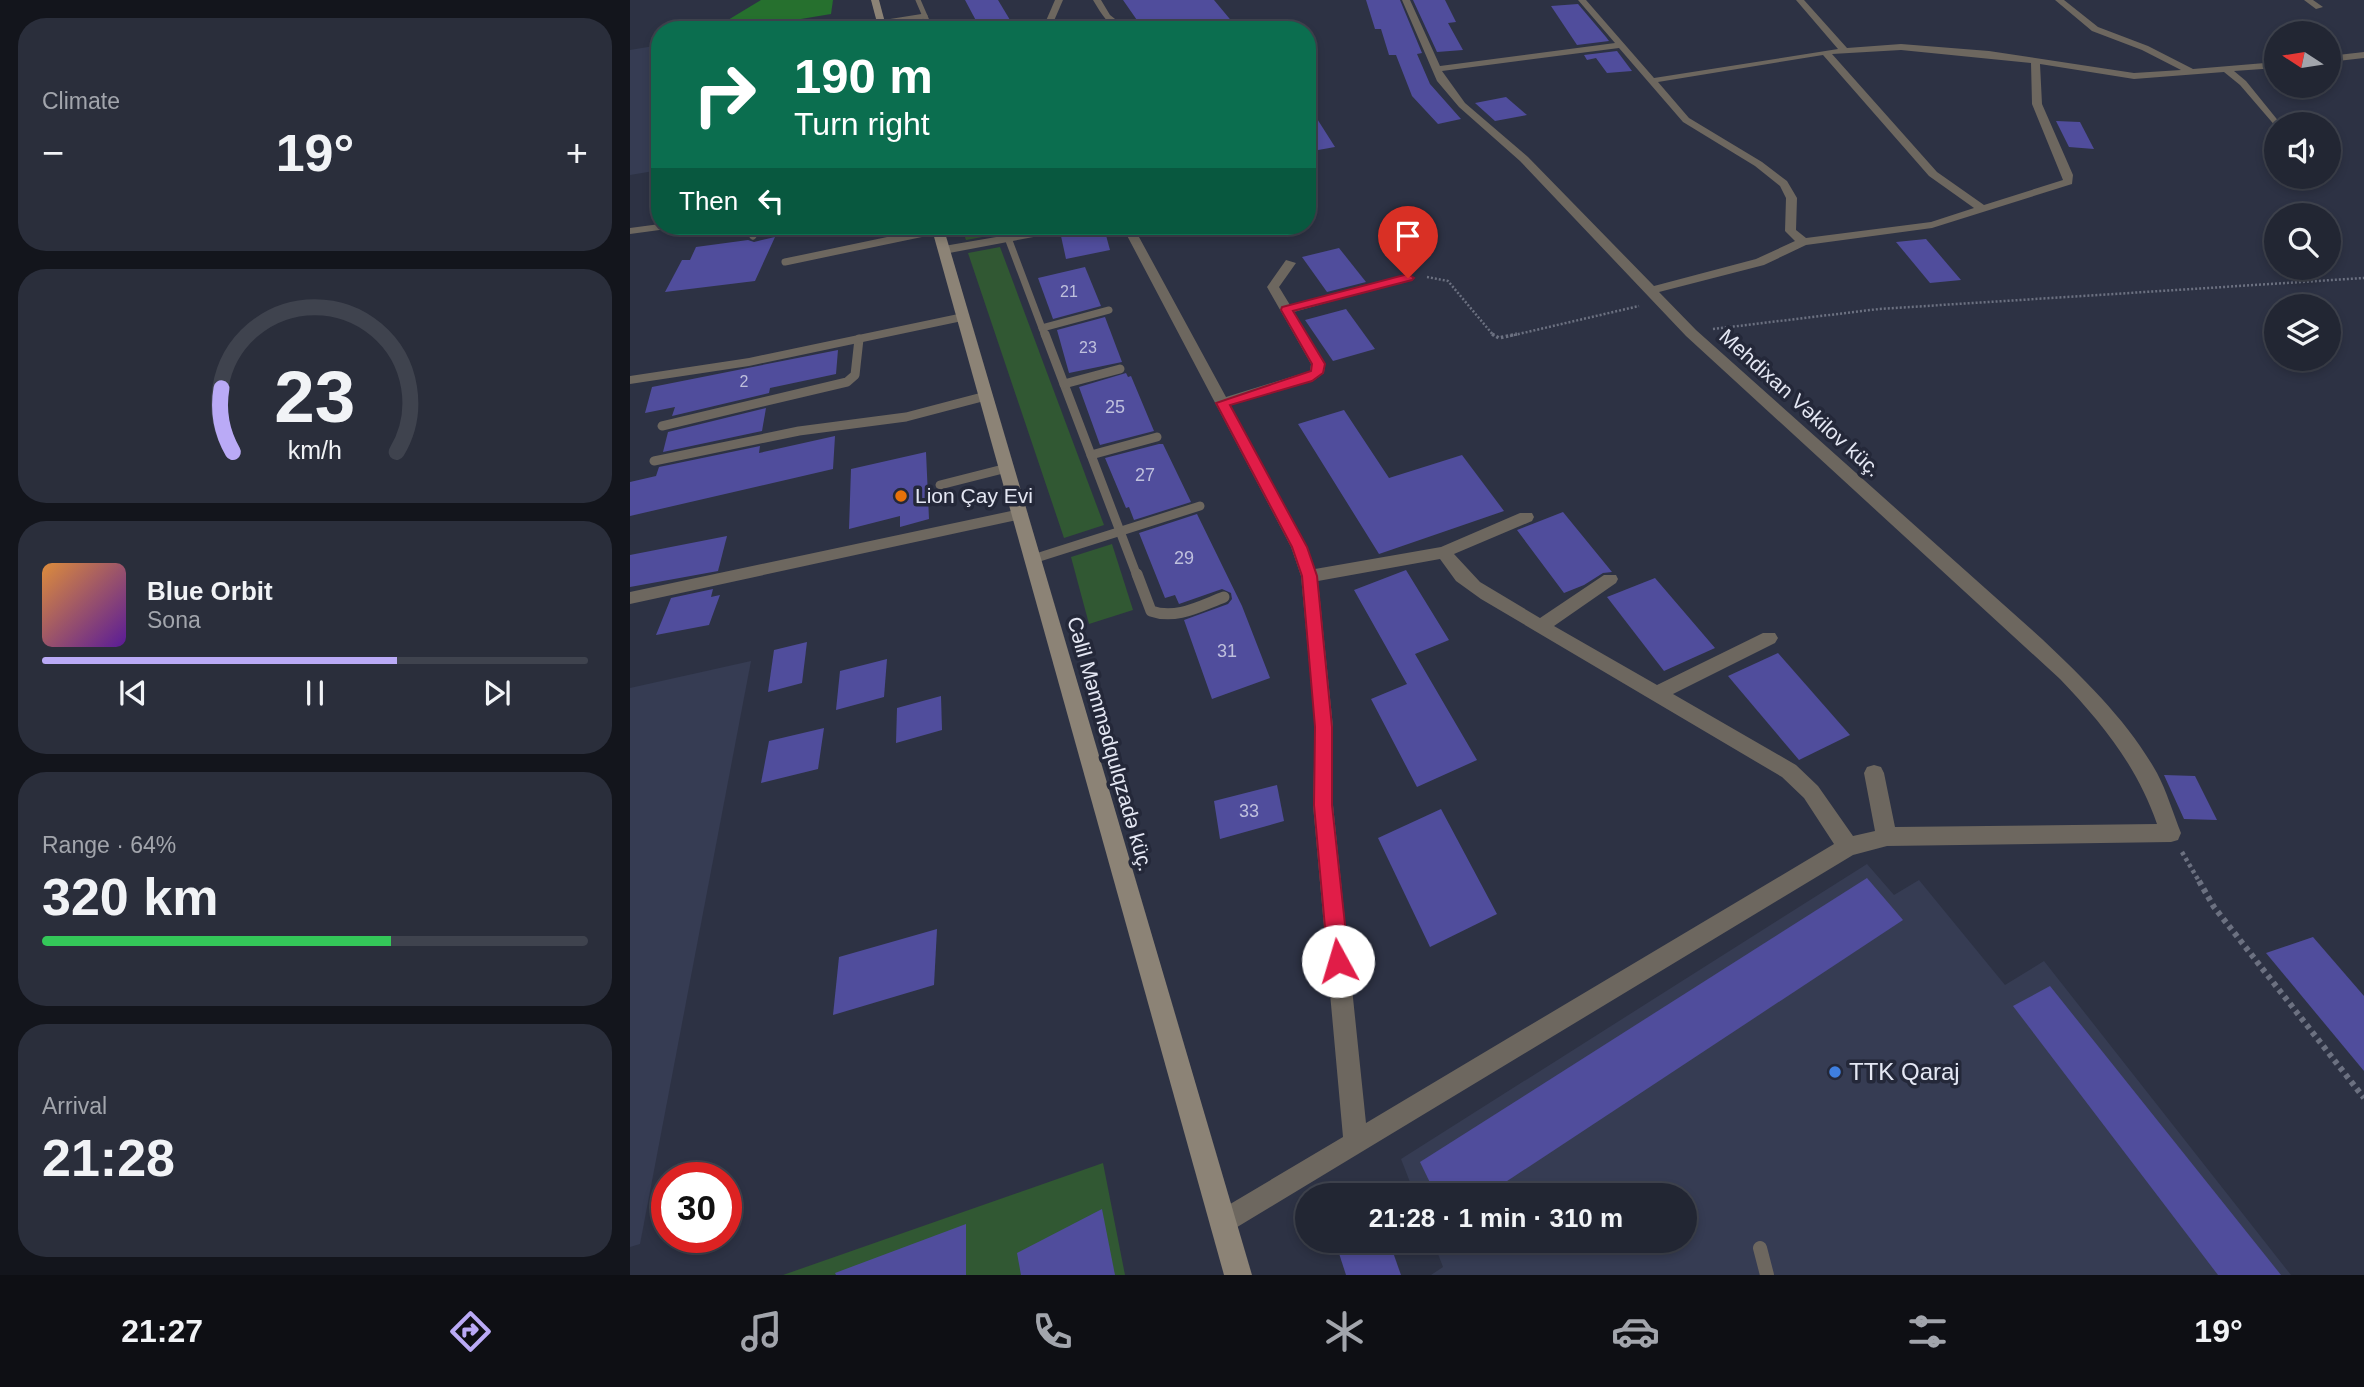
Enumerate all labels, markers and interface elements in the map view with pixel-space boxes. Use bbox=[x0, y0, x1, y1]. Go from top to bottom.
north arrow bbox=[2264, 21, 2342, 98]
map controls bbox=[2264, 21, 2341, 371]
icon: right bbox=[679, 49, 770, 140]
text: 190 m bbox=[794, 49, 933, 103]
text: Climate bbox=[42, 88, 120, 114]
text: Turn right bbox=[794, 106, 930, 142]
button: sound bbox=[2264, 112, 2341, 189]
text: 19° bbox=[276, 124, 354, 182]
text: − bbox=[42, 132, 64, 174]
text: + bbox=[566, 132, 588, 174]
icon: left bbox=[752, 182, 790, 220]
text: Then bbox=[679, 186, 738, 216]
button: search bbox=[2264, 203, 2341, 280]
pin bbox=[1378, 206, 1438, 278]
icon: arrive bbox=[1389, 217, 1427, 255]
house number: 21 bbox=[1060, 283, 1078, 300]
button: layers bbox=[2264, 294, 2341, 371]
street label: Mehdixan Vəkilov küç. bbox=[1715, 324, 1886, 481]
house number: 23 bbox=[1079, 339, 1097, 356]
text: 23 bbox=[275, 357, 355, 438]
house number: 2 bbox=[740, 373, 749, 390]
house number: 25 bbox=[1105, 397, 1125, 417]
text: km/h bbox=[288, 436, 342, 464]
house number: 27 bbox=[1135, 465, 1155, 485]
place label: Lion Çay Evi bbox=[915, 484, 1033, 507]
marker: Lion Çay Evi bbox=[893, 488, 909, 504]
house number: 29 bbox=[1174, 548, 1194, 568]
text: Blue Orbit bbox=[147, 576, 273, 606]
text: Sona bbox=[147, 607, 201, 633]
street label: Cəlil Məmmədqulqzadə küç. bbox=[1063, 614, 1158, 874]
house number: 31 bbox=[1217, 641, 1237, 661]
icon: previous bbox=[114, 674, 152, 712]
icon: pause bbox=[296, 674, 334, 712]
icon: next bbox=[478, 674, 516, 712]
house number: 33 bbox=[1239, 801, 1259, 821]
text: Range · 64% bbox=[42, 832, 176, 858]
text: 320 km bbox=[42, 868, 218, 926]
position arrow bbox=[1301, 924, 1375, 998]
place label: TTK Qaraj bbox=[1849, 1058, 1960, 1085]
marker: TTK Qaraj bbox=[1827, 1064, 1843, 1080]
text: Arrival bbox=[42, 1093, 107, 1119]
text: 21:28 bbox=[42, 1129, 175, 1187]
speed limit sign: 30 bbox=[651, 1162, 742, 1253]
text: 21:28 · 1 min · 310 m bbox=[1369, 1203, 1623, 1233]
icon: directions bbox=[446, 1307, 495, 1356]
icon: music bbox=[737, 1307, 786, 1356]
icon: phone bbox=[1028, 1307, 1077, 1356]
icon: climate bbox=[1320, 1307, 1369, 1356]
icon: car bbox=[1611, 1307, 1660, 1356]
icon: filters bbox=[1903, 1307, 1952, 1356]
text: 21:27 bbox=[121, 1313, 203, 1349]
text: 19° bbox=[2194, 1313, 2243, 1349]

